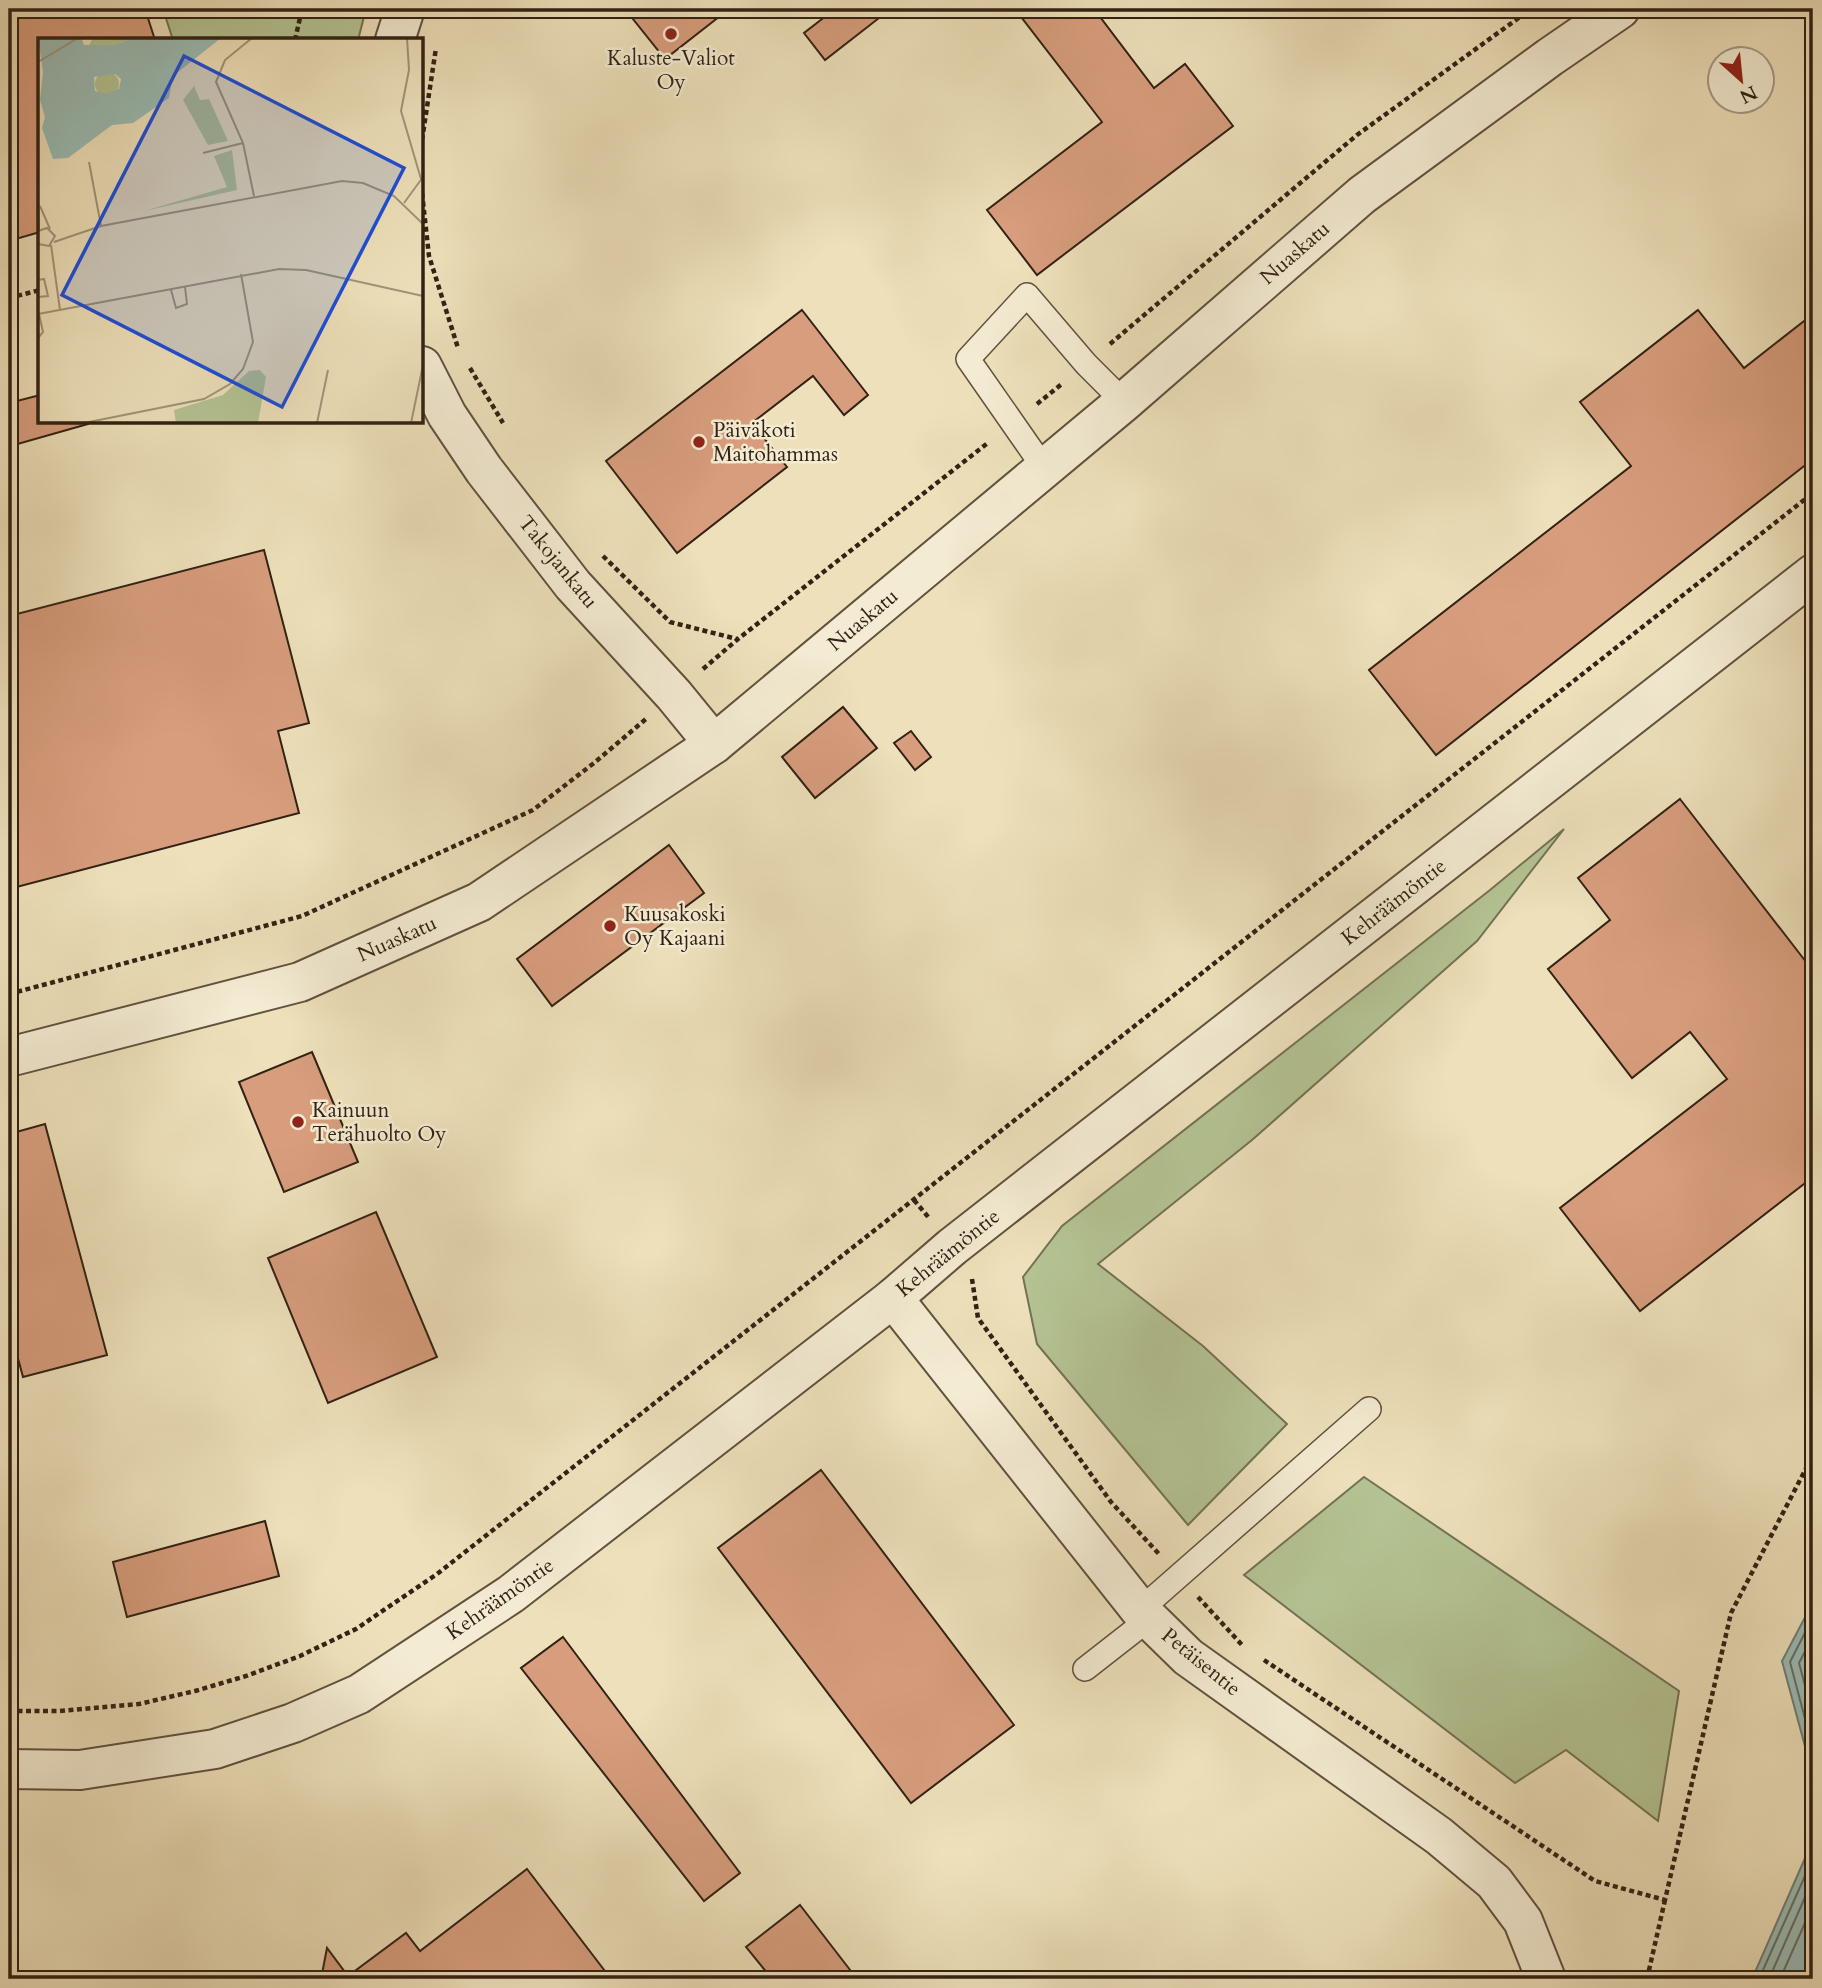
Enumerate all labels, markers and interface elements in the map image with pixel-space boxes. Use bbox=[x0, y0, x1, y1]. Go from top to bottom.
marker: Kaluste-Valiot Oy bbox=[663, 26, 679, 42]
inset map bbox=[38, 38, 424, 424]
place label: Kaluste-Valiot Oy bbox=[607, 44, 735, 97]
north arrow bbox=[1706, 46, 1776, 116]
text: N bbox=[1735, 79, 1762, 110]
street label: Nuaskatu bbox=[1254, 214, 1336, 292]
place label: Päiväkoti Maitohammas bbox=[713, 416, 838, 469]
marker: Päiväkoti Maitohammas bbox=[691, 434, 707, 450]
street label: Takojankatu bbox=[511, 509, 605, 615]
street label: Nuaskatu bbox=[821, 582, 905, 658]
street label: Kehräämöntie bbox=[1335, 852, 1453, 952]
place label: Kuusakoski Oy Kajaani bbox=[624, 900, 726, 953]
street label: Nuaskatu bbox=[353, 909, 441, 969]
marker: Kuusakoski Oy Kajaani bbox=[602, 918, 618, 934]
place label: Kainuun Terähuolto Oy bbox=[312, 1096, 446, 1149]
marker: Kainuun Terähuolto Oy bbox=[290, 1114, 306, 1130]
street label: Kehräämöntie bbox=[890, 1202, 1006, 1304]
street label: Kehräämöntie bbox=[440, 1551, 560, 1647]
street label: Petäisentie bbox=[1155, 1621, 1247, 1703]

